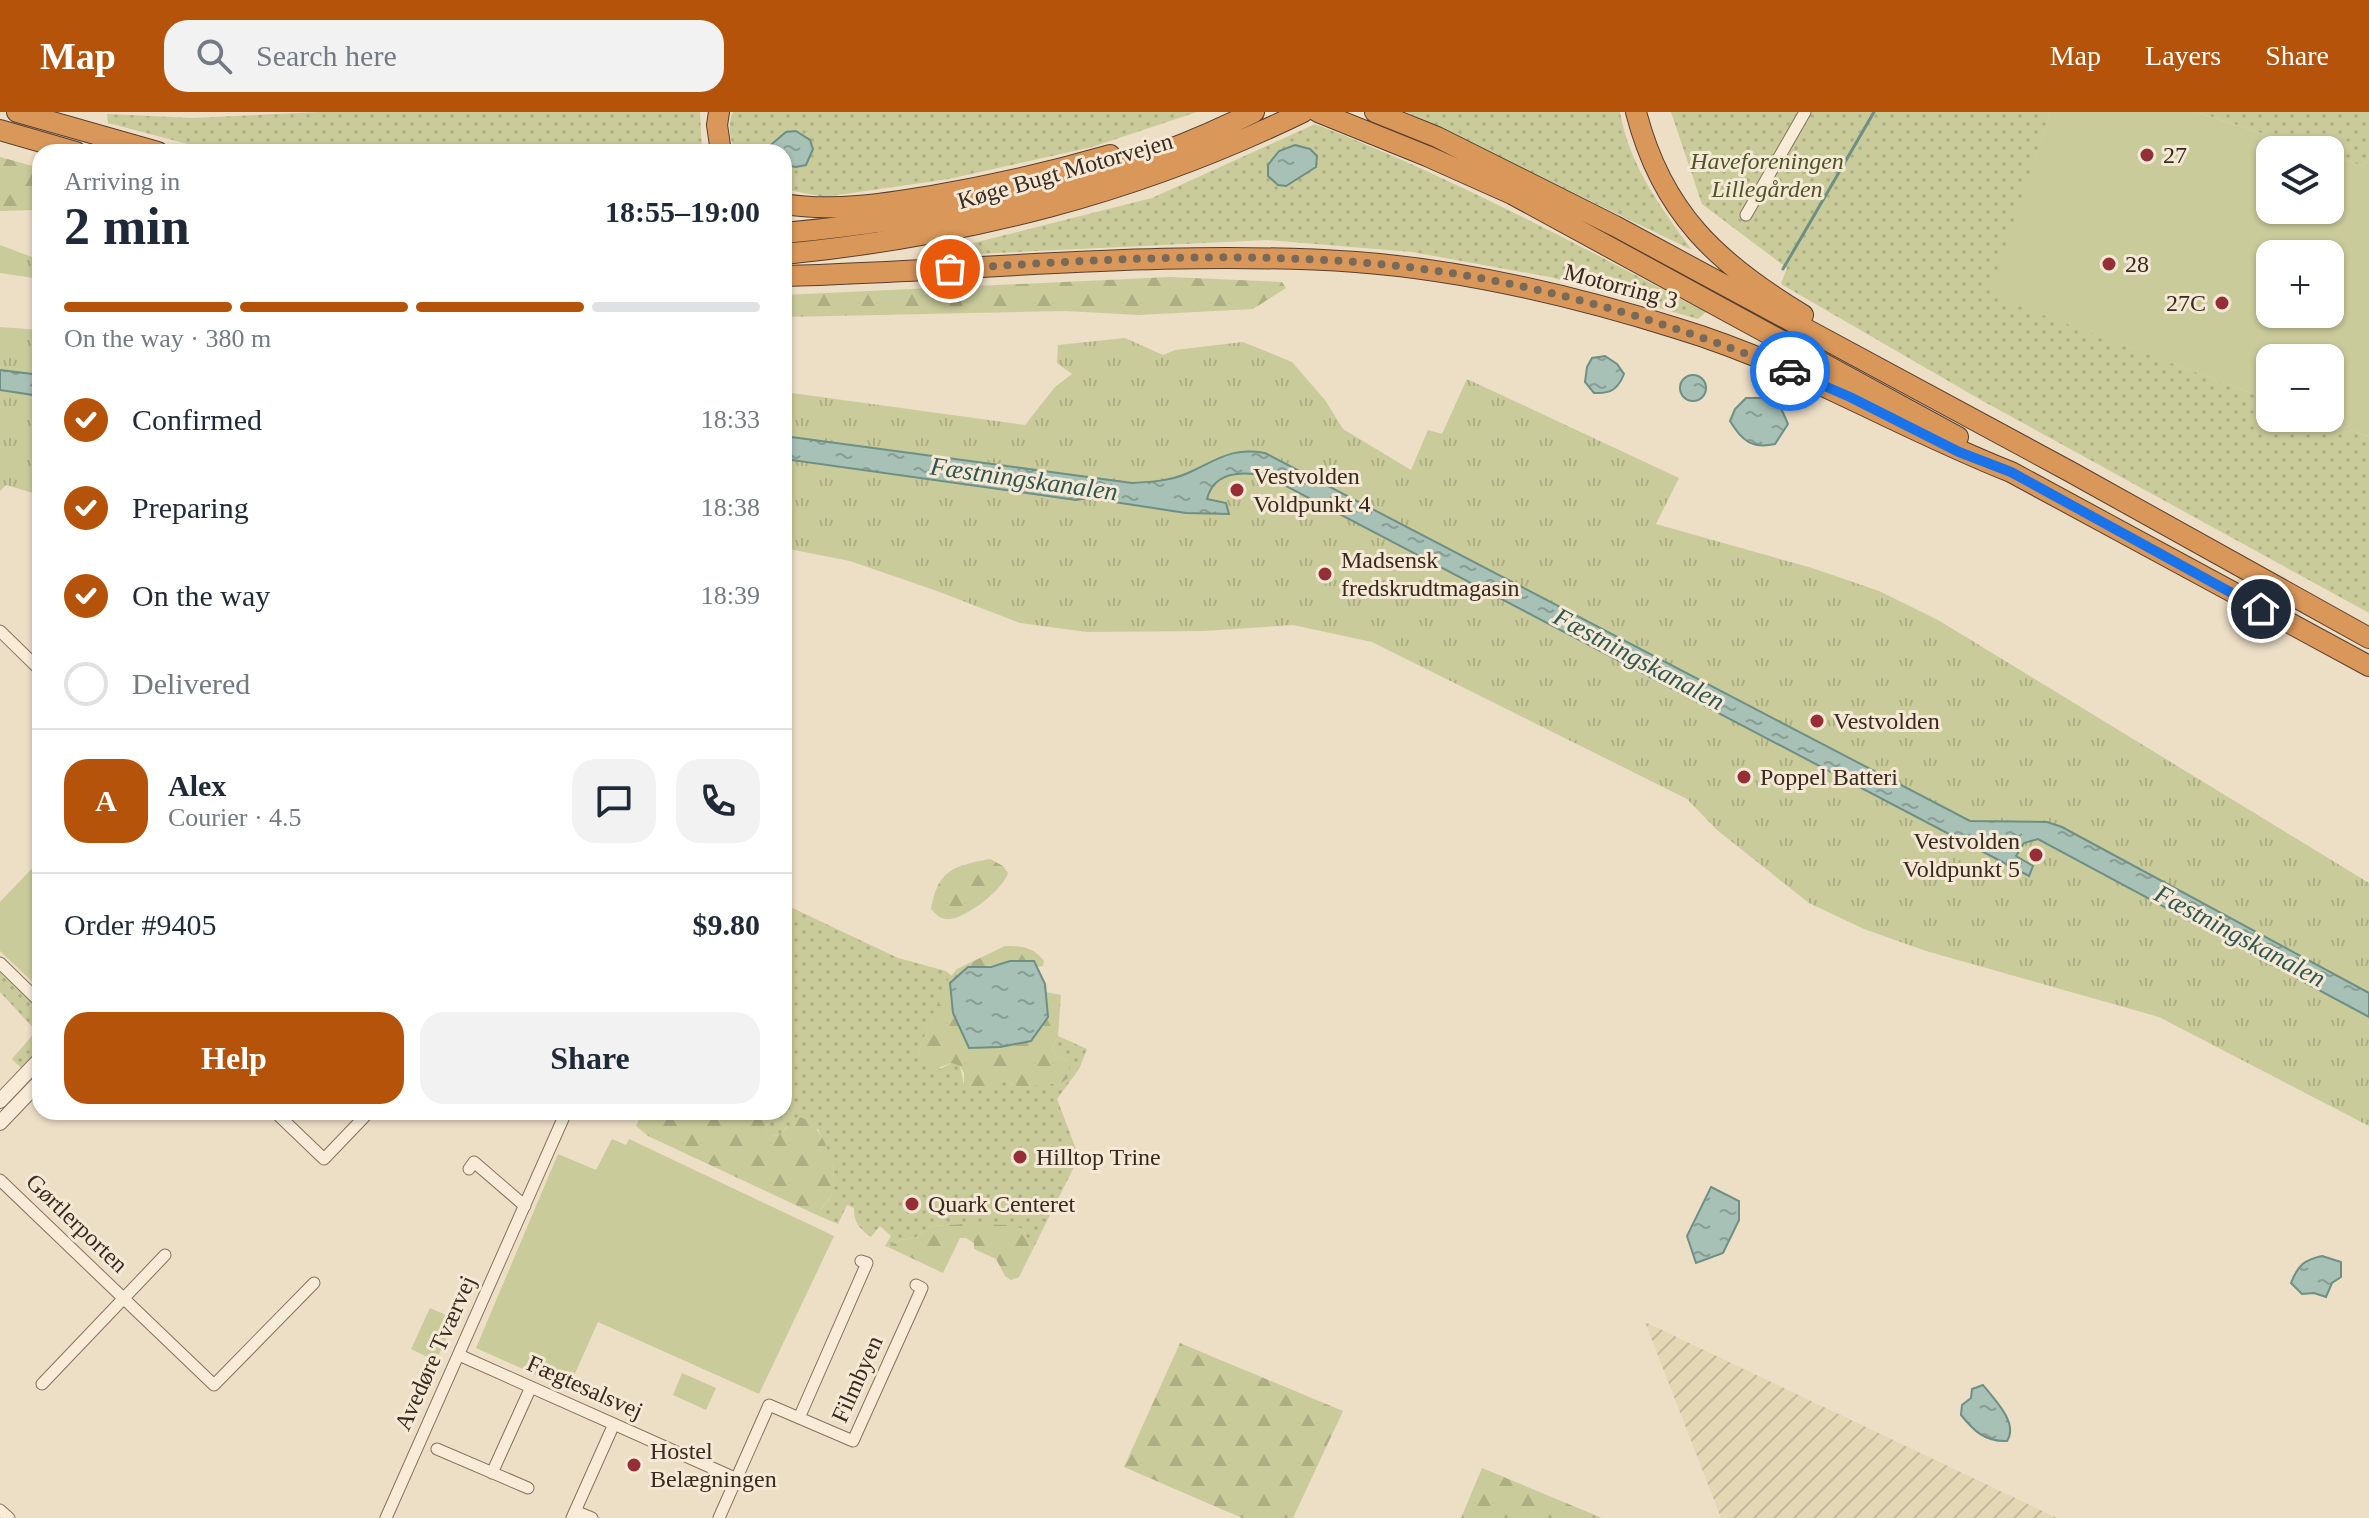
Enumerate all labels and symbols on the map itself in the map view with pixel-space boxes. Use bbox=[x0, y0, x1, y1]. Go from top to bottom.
street label: Køge Bugt Motorvejen bbox=[954, 128, 1176, 214]
place label: 27 bbox=[2163, 142, 2187, 168]
marker: 27 bbox=[2138, 146, 2156, 164]
park label: Haveforeningen Lillegården bbox=[1689, 148, 1844, 202]
pin bbox=[916, 235, 984, 303]
place label: 28 bbox=[2125, 251, 2149, 277]
marker: 28 bbox=[2100, 255, 2118, 273]
street label: Motorring 3 bbox=[1561, 258, 1681, 314]
place label: 27C bbox=[2166, 290, 2206, 316]
marker: 27C bbox=[2213, 294, 2231, 312]
courier bbox=[1750, 331, 1830, 411]
water label: Fæstningskanalen bbox=[927, 451, 1120, 507]
place label: Vestvolden Voldpunkt 4 bbox=[1253, 463, 1371, 517]
marker: Vestvolden Voldpunkt 4 bbox=[1228, 481, 1246, 499]
place label: Madsensk fredskrudtmagasin bbox=[1341, 547, 1520, 601]
marker: Madsensk fredskrudtmagasin bbox=[1316, 565, 1334, 583]
pin bbox=[2227, 575, 2295, 643]
water label: Fæstningskanalen bbox=[1548, 601, 1729, 716]
place label: Vestvolden bbox=[1833, 708, 1940, 734]
marker: Vestvolden bbox=[1808, 712, 1826, 730]
place label: Poppel Batteri bbox=[1760, 764, 1898, 790]
marker: Poppel Batteri bbox=[1735, 768, 1753, 786]
place label: Vestvolden Voldpunkt 5 bbox=[1902, 828, 2020, 882]
marker: Vestvolden Voldpunkt 5 bbox=[2027, 846, 2045, 864]
water label: Fæstningskanalen bbox=[2149, 878, 2330, 993]
place label: Hilltop Trine bbox=[1036, 1144, 1161, 1170]
marker: Hilltop Trine bbox=[1011, 1148, 1029, 1166]
street label: Gørtlerporten bbox=[21, 1168, 133, 1278]
place label: Quark Centeret bbox=[928, 1191, 1076, 1217]
marker: Quark Centeret bbox=[903, 1195, 921, 1213]
street label: Avedøre Tværvej bbox=[389, 1272, 481, 1434]
street label: Filmbyen bbox=[826, 1332, 888, 1426]
street label: Fægtesalsvej bbox=[523, 1350, 647, 1424]
place label: Hostel Belægningen bbox=[650, 1438, 777, 1492]
marker: Hostel Belægningen bbox=[625, 1456, 643, 1474]

